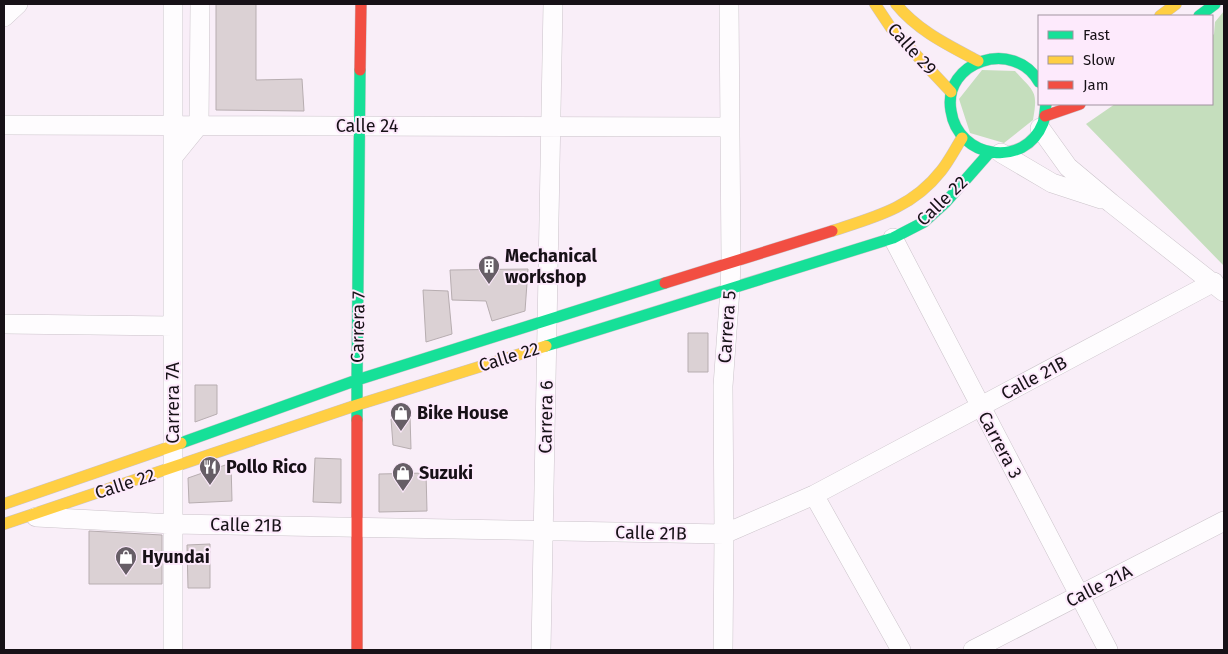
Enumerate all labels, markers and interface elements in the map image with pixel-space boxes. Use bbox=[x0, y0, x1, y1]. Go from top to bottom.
legend bbox=[1038, 15, 1213, 105]
street label: Calle 29 bbox=[883, 18, 941, 80]
text: Fast bbox=[1083, 26, 1110, 44]
text: Slow bbox=[1083, 51, 1115, 69]
text: Jam bbox=[1083, 76, 1109, 94]
street label: Calle 24 bbox=[336, 115, 399, 137]
street label: Calle 22 bbox=[912, 171, 972, 231]
place label: Mechanical workshop bbox=[505, 245, 598, 288]
building icon: Mechanical workshop bbox=[477, 254, 501, 285]
street label: Carrera 5 bbox=[713, 290, 741, 364]
street label: Carrera 7 bbox=[346, 291, 370, 363]
street label: Calle 22 bbox=[476, 337, 542, 377]
street label: Calle 21B bbox=[997, 351, 1071, 405]
street label: Carrera 7A bbox=[162, 362, 184, 444]
street label: Carrera 6 bbox=[534, 380, 558, 454]
shop icon: Bike House bbox=[389, 401, 413, 432]
place label: Bike House bbox=[417, 402, 509, 424]
street label: Carrera 3 bbox=[973, 408, 1027, 482]
restaurant icon: Pollo Rico bbox=[198, 455, 222, 486]
place label: Pollo Rico bbox=[226, 456, 307, 478]
shop icon: Suzuki bbox=[391, 461, 415, 492]
place label: Suzuki bbox=[419, 462, 473, 484]
street label: Calle 22 bbox=[92, 464, 158, 504]
street label: Calle 21B bbox=[210, 513, 282, 537]
street label: Calle 21B bbox=[615, 521, 687, 545]
shop icon: Hyundai bbox=[114, 545, 138, 576]
place label: Hyundai bbox=[142, 546, 210, 568]
street label: Calle 21A bbox=[1062, 560, 1136, 612]

